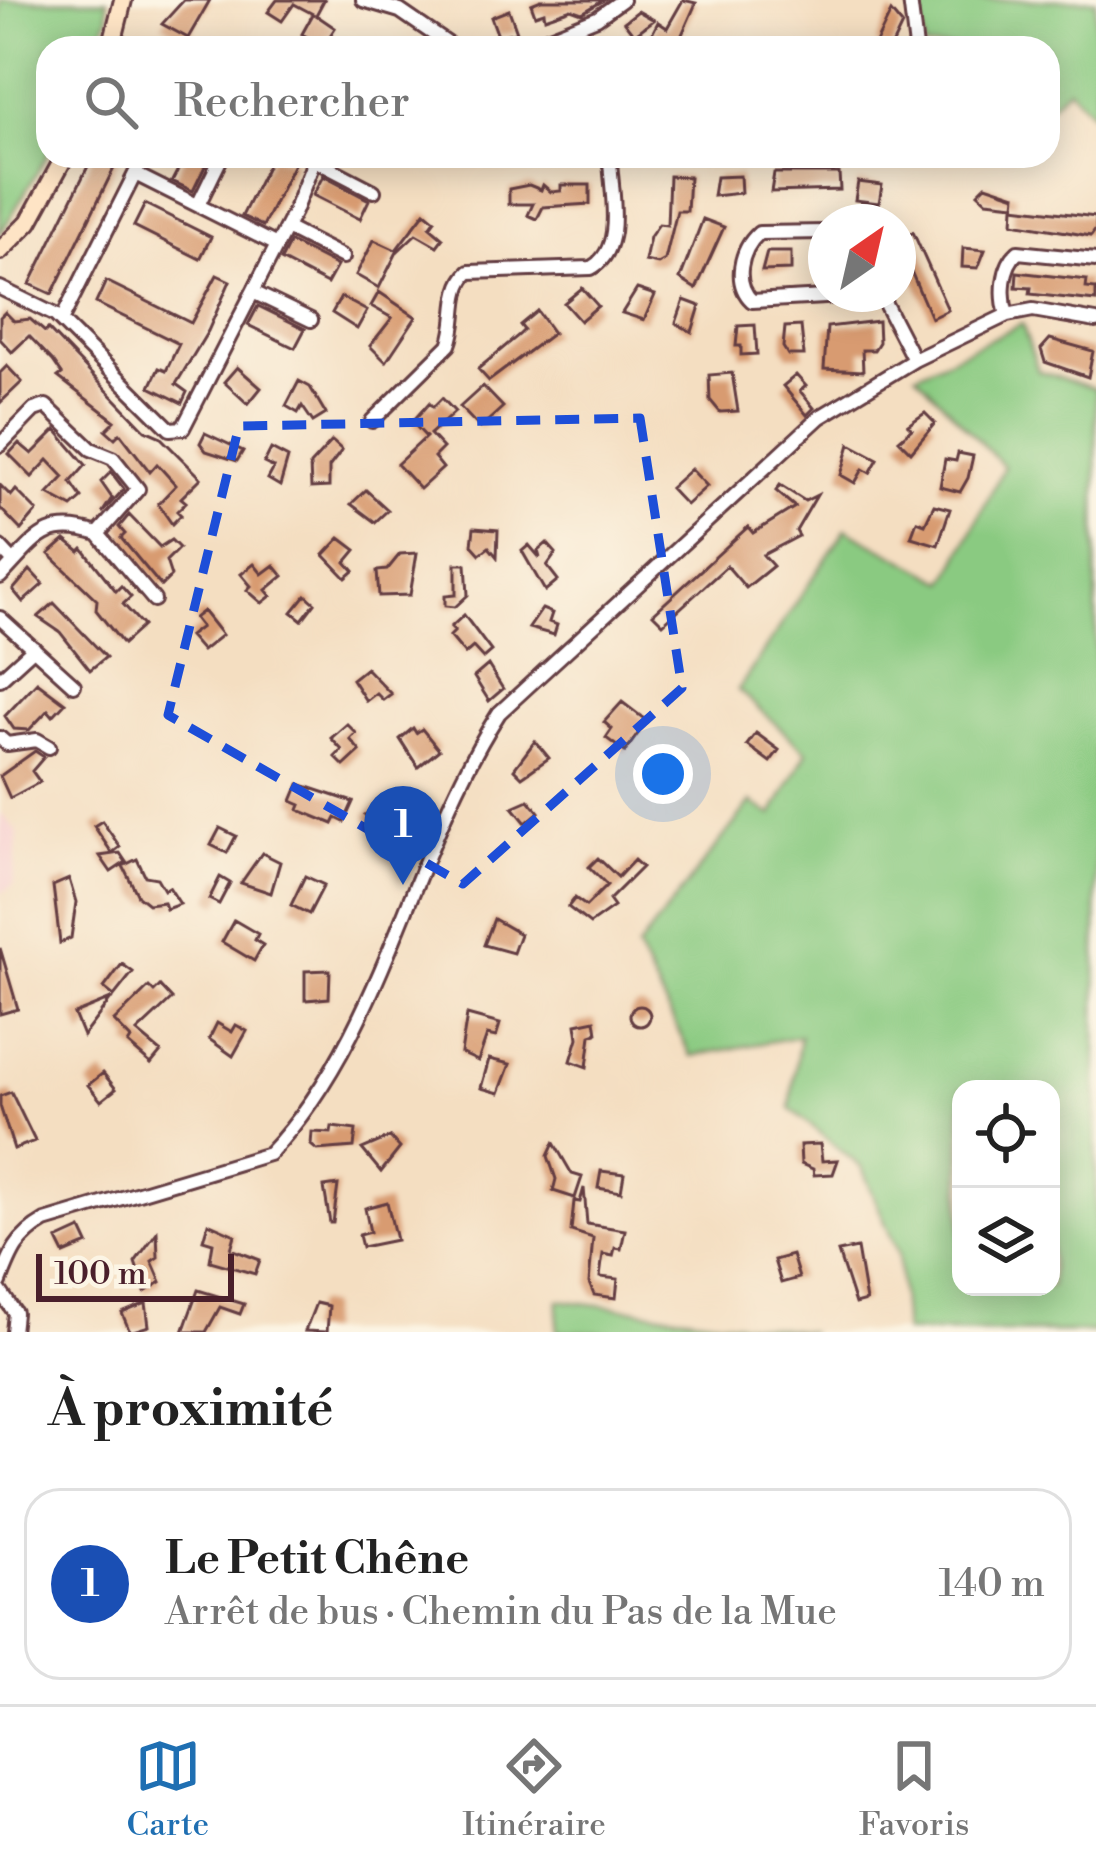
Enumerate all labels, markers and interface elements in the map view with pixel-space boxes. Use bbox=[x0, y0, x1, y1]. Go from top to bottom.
search box bbox=[36, 36, 1060, 168]
icon: search bbox=[78, 69, 144, 135]
text: Rechercher bbox=[174, 74, 410, 131]
north arrow bbox=[808, 204, 916, 312]
your location bbox=[633, 744, 693, 804]
pin: 1 bbox=[364, 786, 442, 885]
map controls bbox=[952, 1080, 1060, 1296]
button: locate bbox=[952, 1080, 1060, 1188]
button: layers bbox=[952, 1188, 1060, 1296]
scale bar bbox=[36, 1248, 234, 1301]
text: 100 m bbox=[54, 1254, 147, 1295]
text: À proximité bbox=[48, 1378, 333, 1442]
text: Le Petit Chêne bbox=[165, 1531, 469, 1588]
text: 1 bbox=[81, 1560, 99, 1609]
text: 140 m bbox=[938, 1560, 1045, 1609]
text: Arrêt de bus · Chemin du Pas de la Mue bbox=[165, 1588, 837, 1637]
tab: Carte bbox=[127, 1733, 209, 1846]
tab: Itinéraire bbox=[462, 1733, 606, 1846]
tab: Favoris bbox=[859, 1733, 969, 1846]

